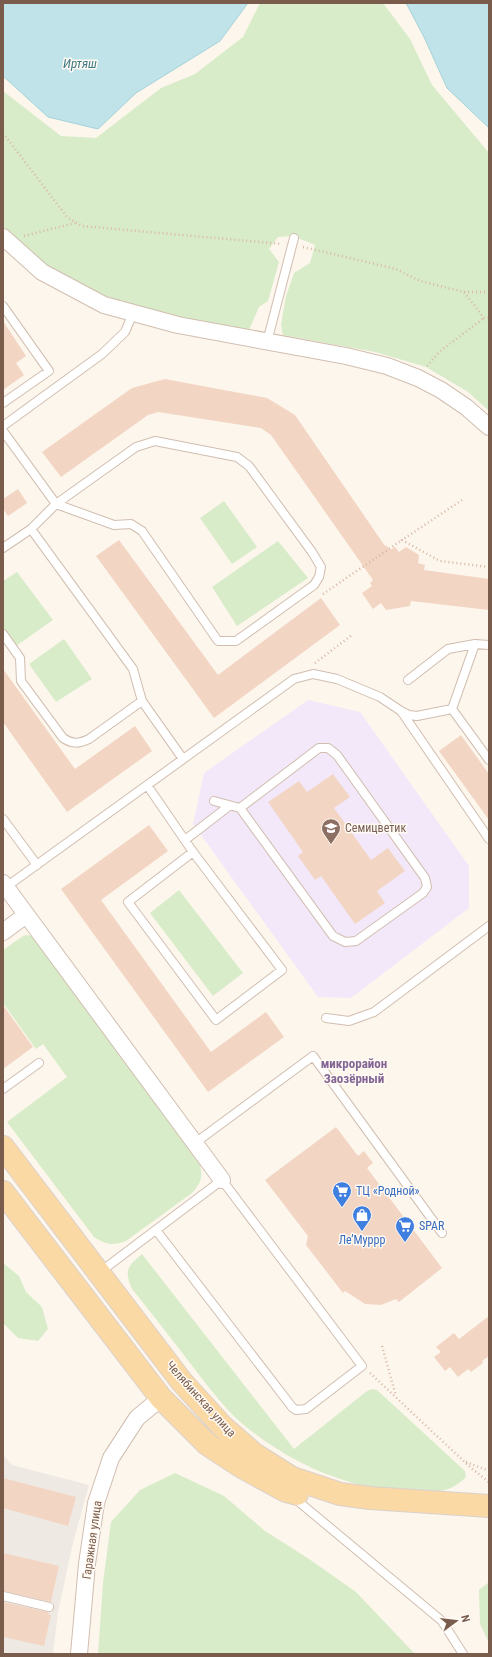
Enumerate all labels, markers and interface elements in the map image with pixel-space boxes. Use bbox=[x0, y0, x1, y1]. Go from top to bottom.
water label: Иртяш bbox=[63, 56, 97, 71]
school or university icon: Семицветик bbox=[320, 817, 342, 845]
place label: Семицветик bbox=[345, 821, 406, 835]
district label: микрорайон Заозёрный bbox=[321, 1056, 387, 1086]
supermarket icon: ТЦ «Родной» bbox=[331, 1180, 353, 1208]
place label: ТЦ «Родной» bbox=[356, 1184, 420, 1198]
shop icon: Ле’Муррр bbox=[351, 1204, 373, 1232]
supermarket icon: SPAR bbox=[394, 1215, 416, 1243]
place label: SPAR bbox=[419, 1219, 445, 1233]
place label: Ле’Муррр bbox=[339, 1233, 385, 1247]
street label: Челябинская улица bbox=[163, 1358, 239, 1440]
street label: Гаражная улица bbox=[80, 1499, 104, 1580]
north arrow bbox=[436, 1601, 476, 1641]
text: N bbox=[458, 1614, 472, 1624]

